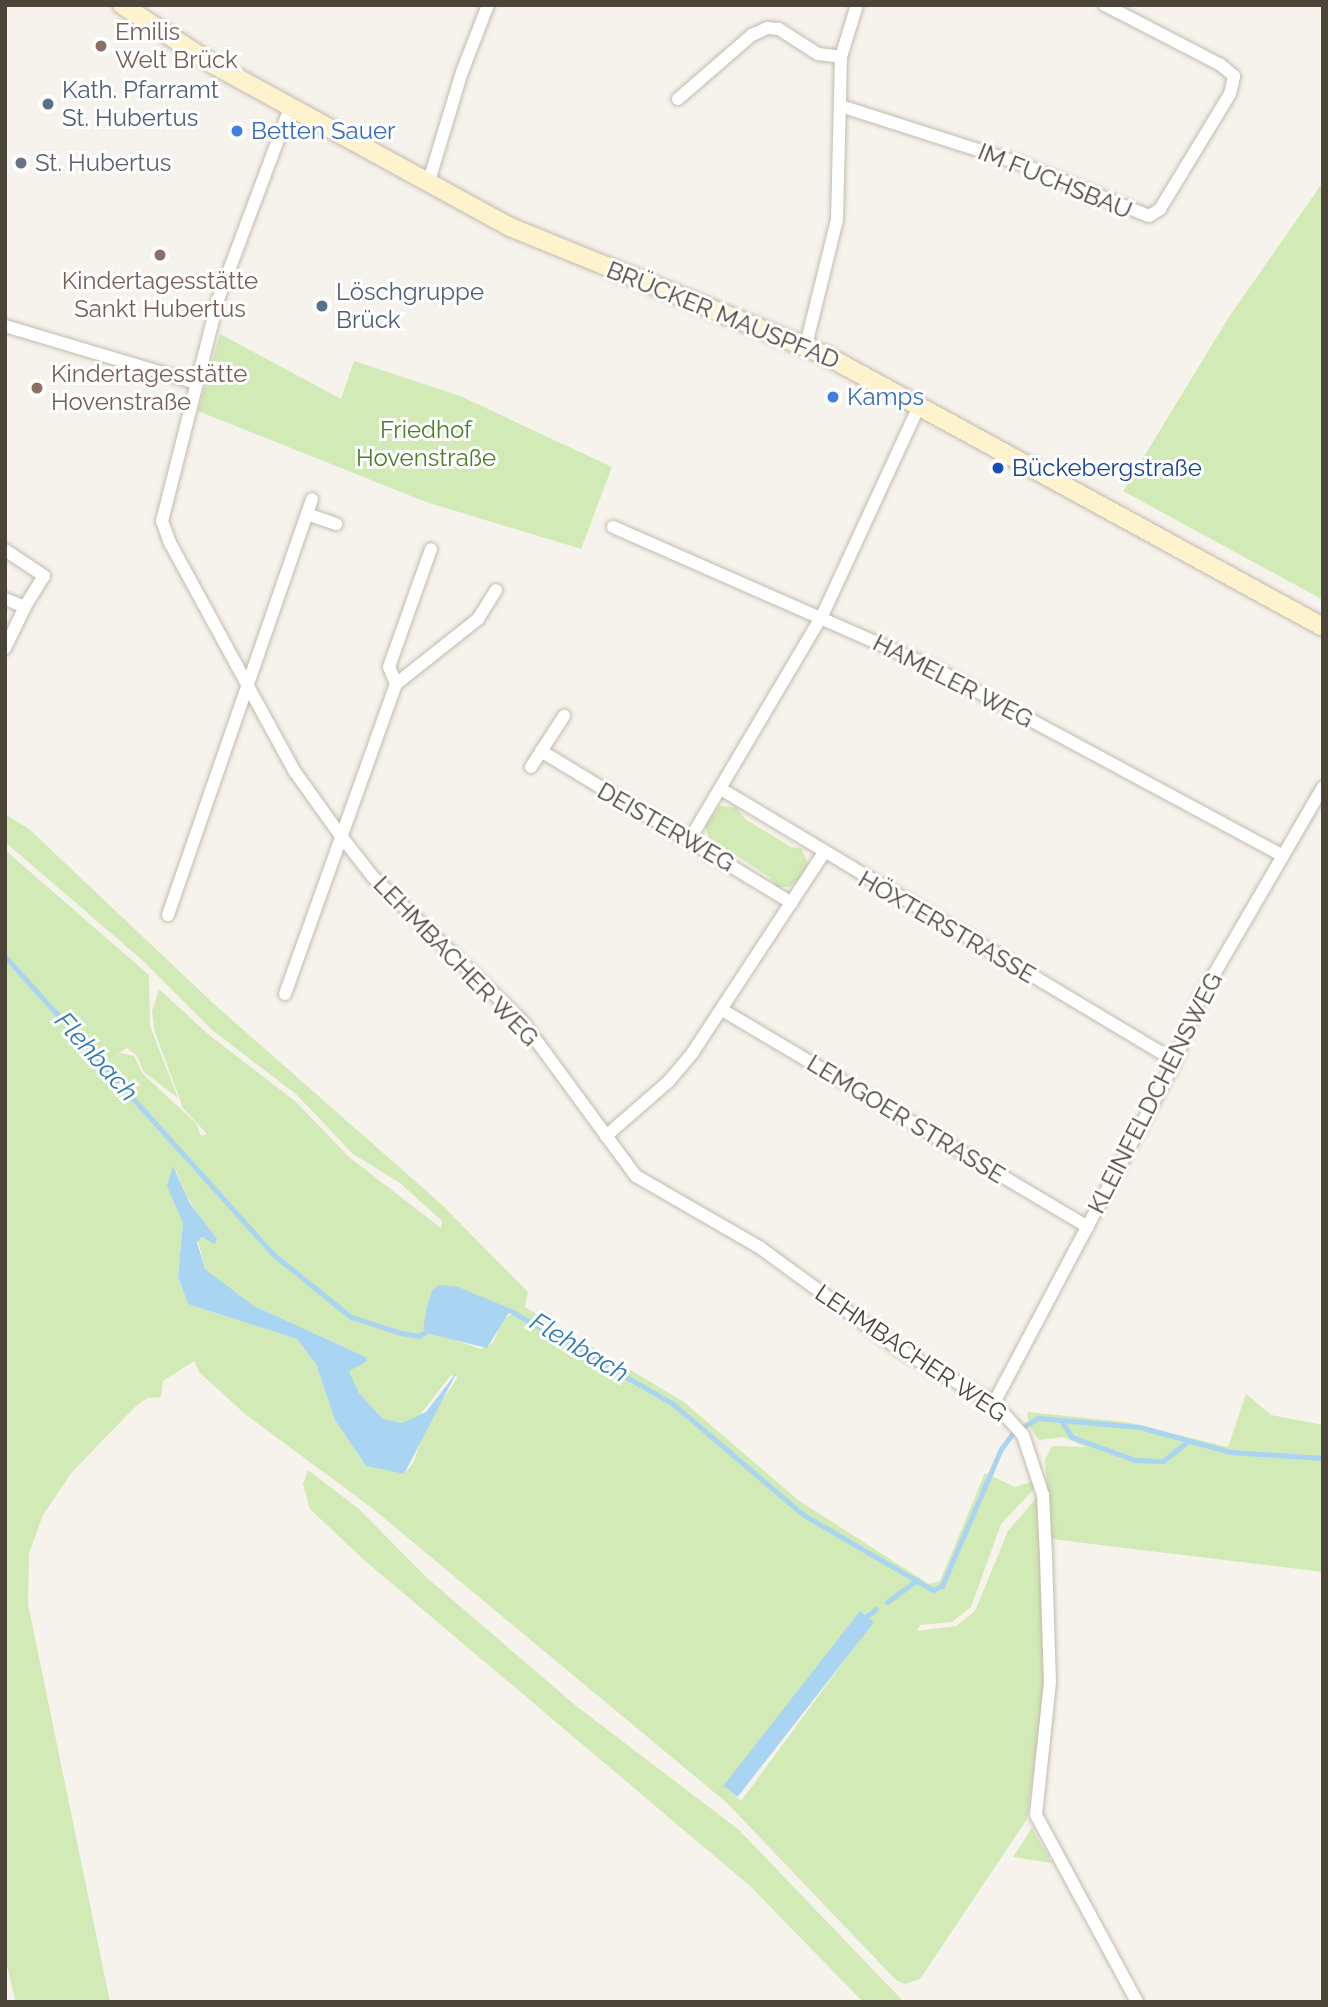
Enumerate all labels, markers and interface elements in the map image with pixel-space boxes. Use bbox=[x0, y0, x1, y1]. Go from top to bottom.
place label: Emilis Welt Brück bbox=[115, 18, 238, 74]
marker: Emilis Welt Brück bbox=[93, 38, 109, 54]
place label: Kath. Pfarramt St. Hubertus bbox=[62, 76, 219, 132]
marker: Kath. Pfarramt St. Hubertus bbox=[40, 96, 56, 112]
place label: Betten Sauer bbox=[251, 117, 395, 145]
marker: Betten Sauer bbox=[229, 123, 245, 139]
street label: IM FUCHSBAU bbox=[974, 137, 1136, 225]
place label: St. Hubertus bbox=[35, 149, 171, 177]
marker: St. Hubertus bbox=[13, 155, 29, 171]
marker: Kindertagesstätte Sankt Hubertus bbox=[152, 247, 168, 263]
street label: BRÜCKER MAUSPFAD bbox=[602, 255, 844, 375]
place label: Kindertagesstätte Sankt Hubertus bbox=[62, 267, 258, 323]
place label: Löschgruppe Brück bbox=[336, 278, 484, 334]
marker: Löschgruppe Brück bbox=[314, 298, 330, 314]
place label: Kindertagesstätte Hovenstraße bbox=[51, 360, 247, 416]
marker: Kindertagesstätte Hovenstraße bbox=[29, 380, 45, 396]
place label: Kamps bbox=[847, 383, 924, 411]
marker: Kamps bbox=[825, 389, 841, 405]
park label: Friedhof Hovenstraße bbox=[356, 416, 496, 472]
place label: Bückebergstraße bbox=[1012, 454, 1202, 482]
marker: Bückebergstraße bbox=[990, 460, 1006, 476]
street label: HAMELER WEG bbox=[868, 628, 1038, 734]
street label: DEISTERWEG bbox=[592, 776, 740, 878]
street label: HÖXTERSTRASSE bbox=[853, 865, 1041, 989]
street label: LEHMBACHER WEG bbox=[367, 870, 545, 1052]
street label: KLEINFELDCHENSWEG bbox=[1082, 968, 1228, 1218]
water label: Flehbach bbox=[48, 1006, 144, 1108]
street label: LEMGOER STRASSE bbox=[802, 1049, 1010, 1189]
street label: LEHMBACHER WEG bbox=[809, 1278, 1013, 1428]
water label: Flehbach bbox=[524, 1307, 634, 1389]

